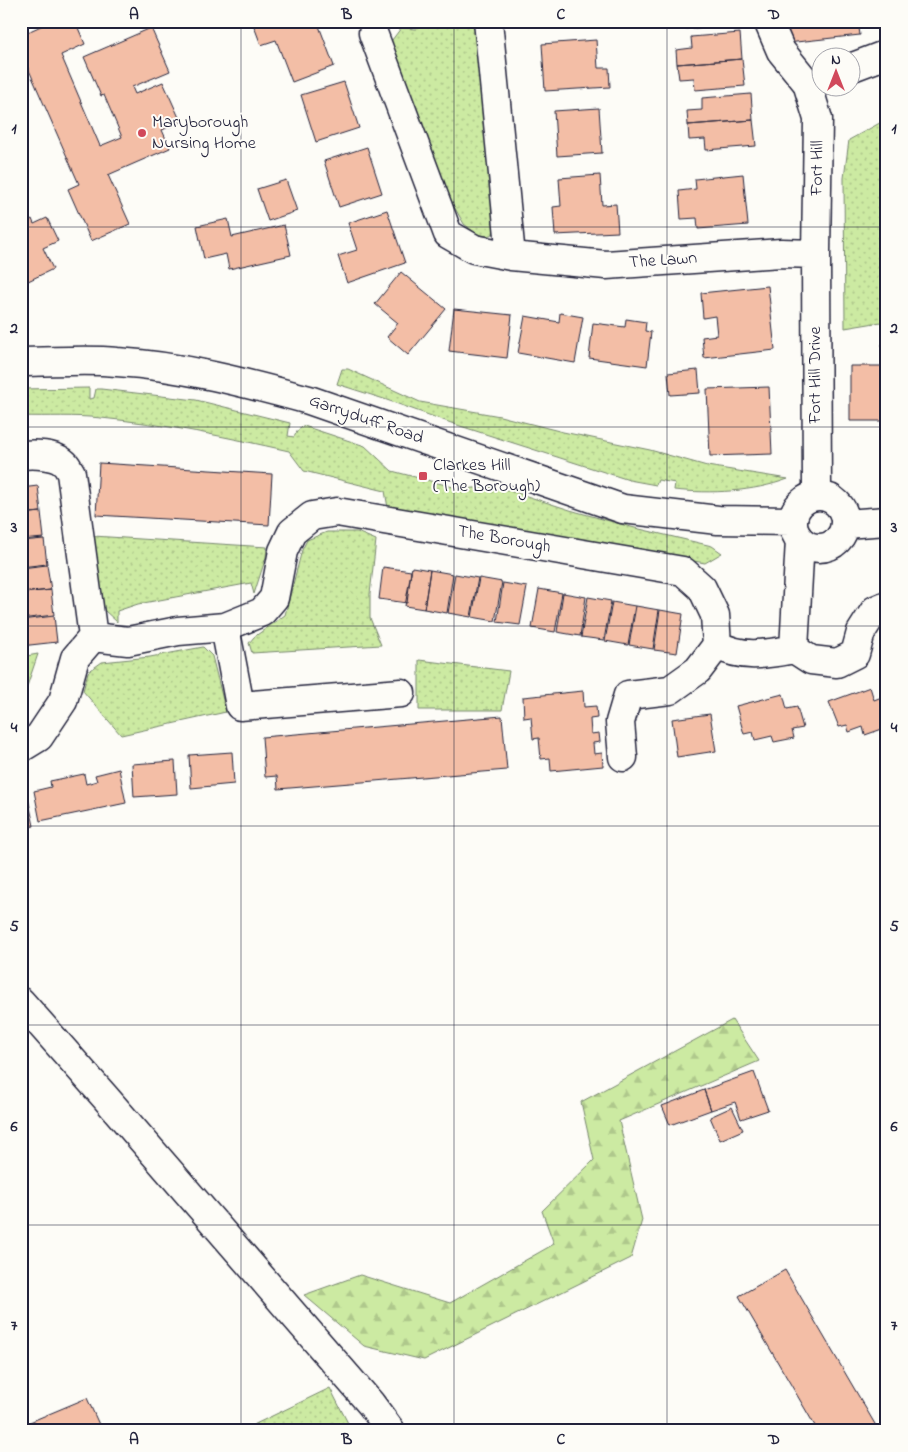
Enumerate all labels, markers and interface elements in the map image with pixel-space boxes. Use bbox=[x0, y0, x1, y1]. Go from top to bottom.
text: A bbox=[129, 3, 139, 27]
text: B bbox=[341, 3, 353, 27]
text: C bbox=[557, 3, 566, 27]
text: D bbox=[767, 3, 780, 27]
north arrow bbox=[810, 48, 860, 98]
text: N bbox=[831, 50, 841, 71]
place label: Maryborough Nursing Home bbox=[152, 110, 257, 158]
text: 1 bbox=[11, 117, 17, 141]
text: 1 bbox=[891, 117, 897, 141]
marker: Maryborough Nursing Home bbox=[136, 127, 148, 139]
street label: Fort Hill bbox=[805, 140, 831, 197]
street label: The Lawn bbox=[628, 246, 698, 276]
text: 2 bbox=[9, 317, 18, 341]
text: 2 bbox=[889, 317, 898, 341]
street label: Fort Hill Drive bbox=[803, 325, 829, 425]
street label: Garryduff Road bbox=[305, 388, 427, 452]
place label: Clarkes Hill (The Borough) bbox=[433, 453, 540, 501]
marker: Clarkes Hill (The Borough) bbox=[417, 470, 429, 482]
text: 3 bbox=[10, 516, 18, 540]
text: 3 bbox=[890, 516, 898, 540]
street label: The Borough bbox=[455, 519, 553, 562]
text: 4 bbox=[10, 716, 18, 740]
text: 4 bbox=[890, 716, 898, 740]
text: 5 bbox=[9, 915, 19, 939]
text: 5 bbox=[889, 915, 899, 939]
text: 6 bbox=[9, 1115, 18, 1139]
text: 6 bbox=[889, 1115, 898, 1139]
text: 7 bbox=[11, 1314, 18, 1338]
text: 7 bbox=[891, 1314, 898, 1338]
text: A bbox=[129, 1428, 139, 1452]
text: B bbox=[341, 1428, 353, 1452]
text: C bbox=[557, 1428, 566, 1452]
text: D bbox=[767, 1428, 780, 1452]

